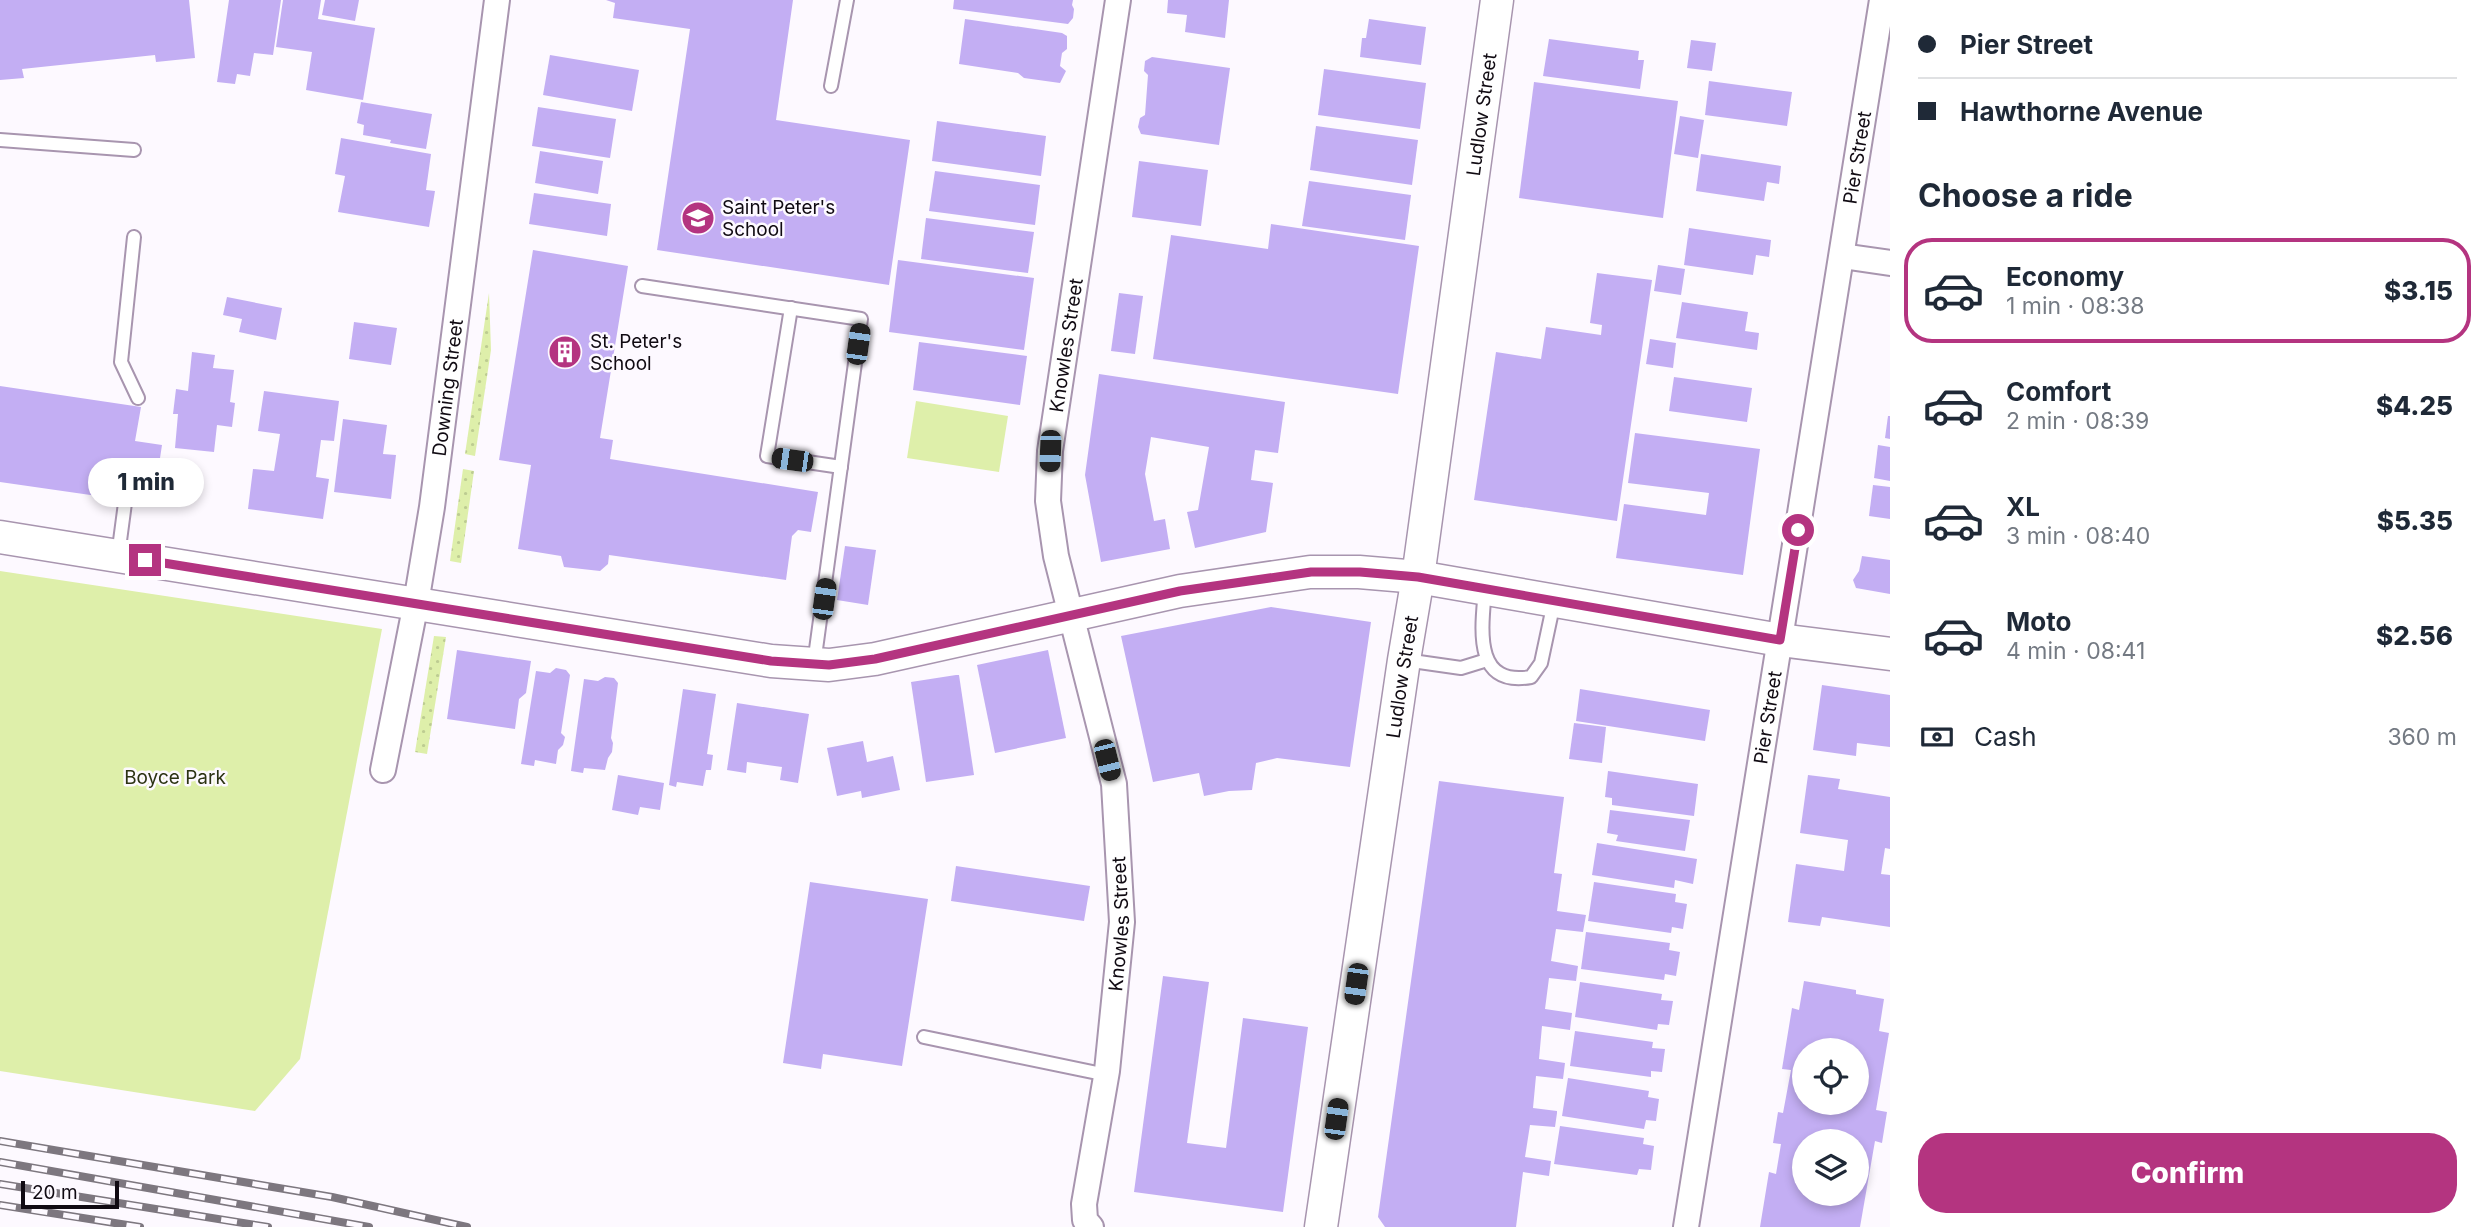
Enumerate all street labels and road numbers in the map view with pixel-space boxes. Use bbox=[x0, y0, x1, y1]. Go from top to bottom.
street label: Ludlow Street bbox=[1462, 52, 1502, 178]
street label: Pier Street bbox=[1839, 109, 1876, 206]
street label: Knowles Street bbox=[1045, 277, 1088, 414]
street label: Downing Street bbox=[428, 318, 468, 458]
street label: Ludlow Street bbox=[1382, 614, 1423, 740]
street label: Pier Street bbox=[1749, 669, 1787, 766]
street label: Knowles Street bbox=[1104, 856, 1134, 992]

